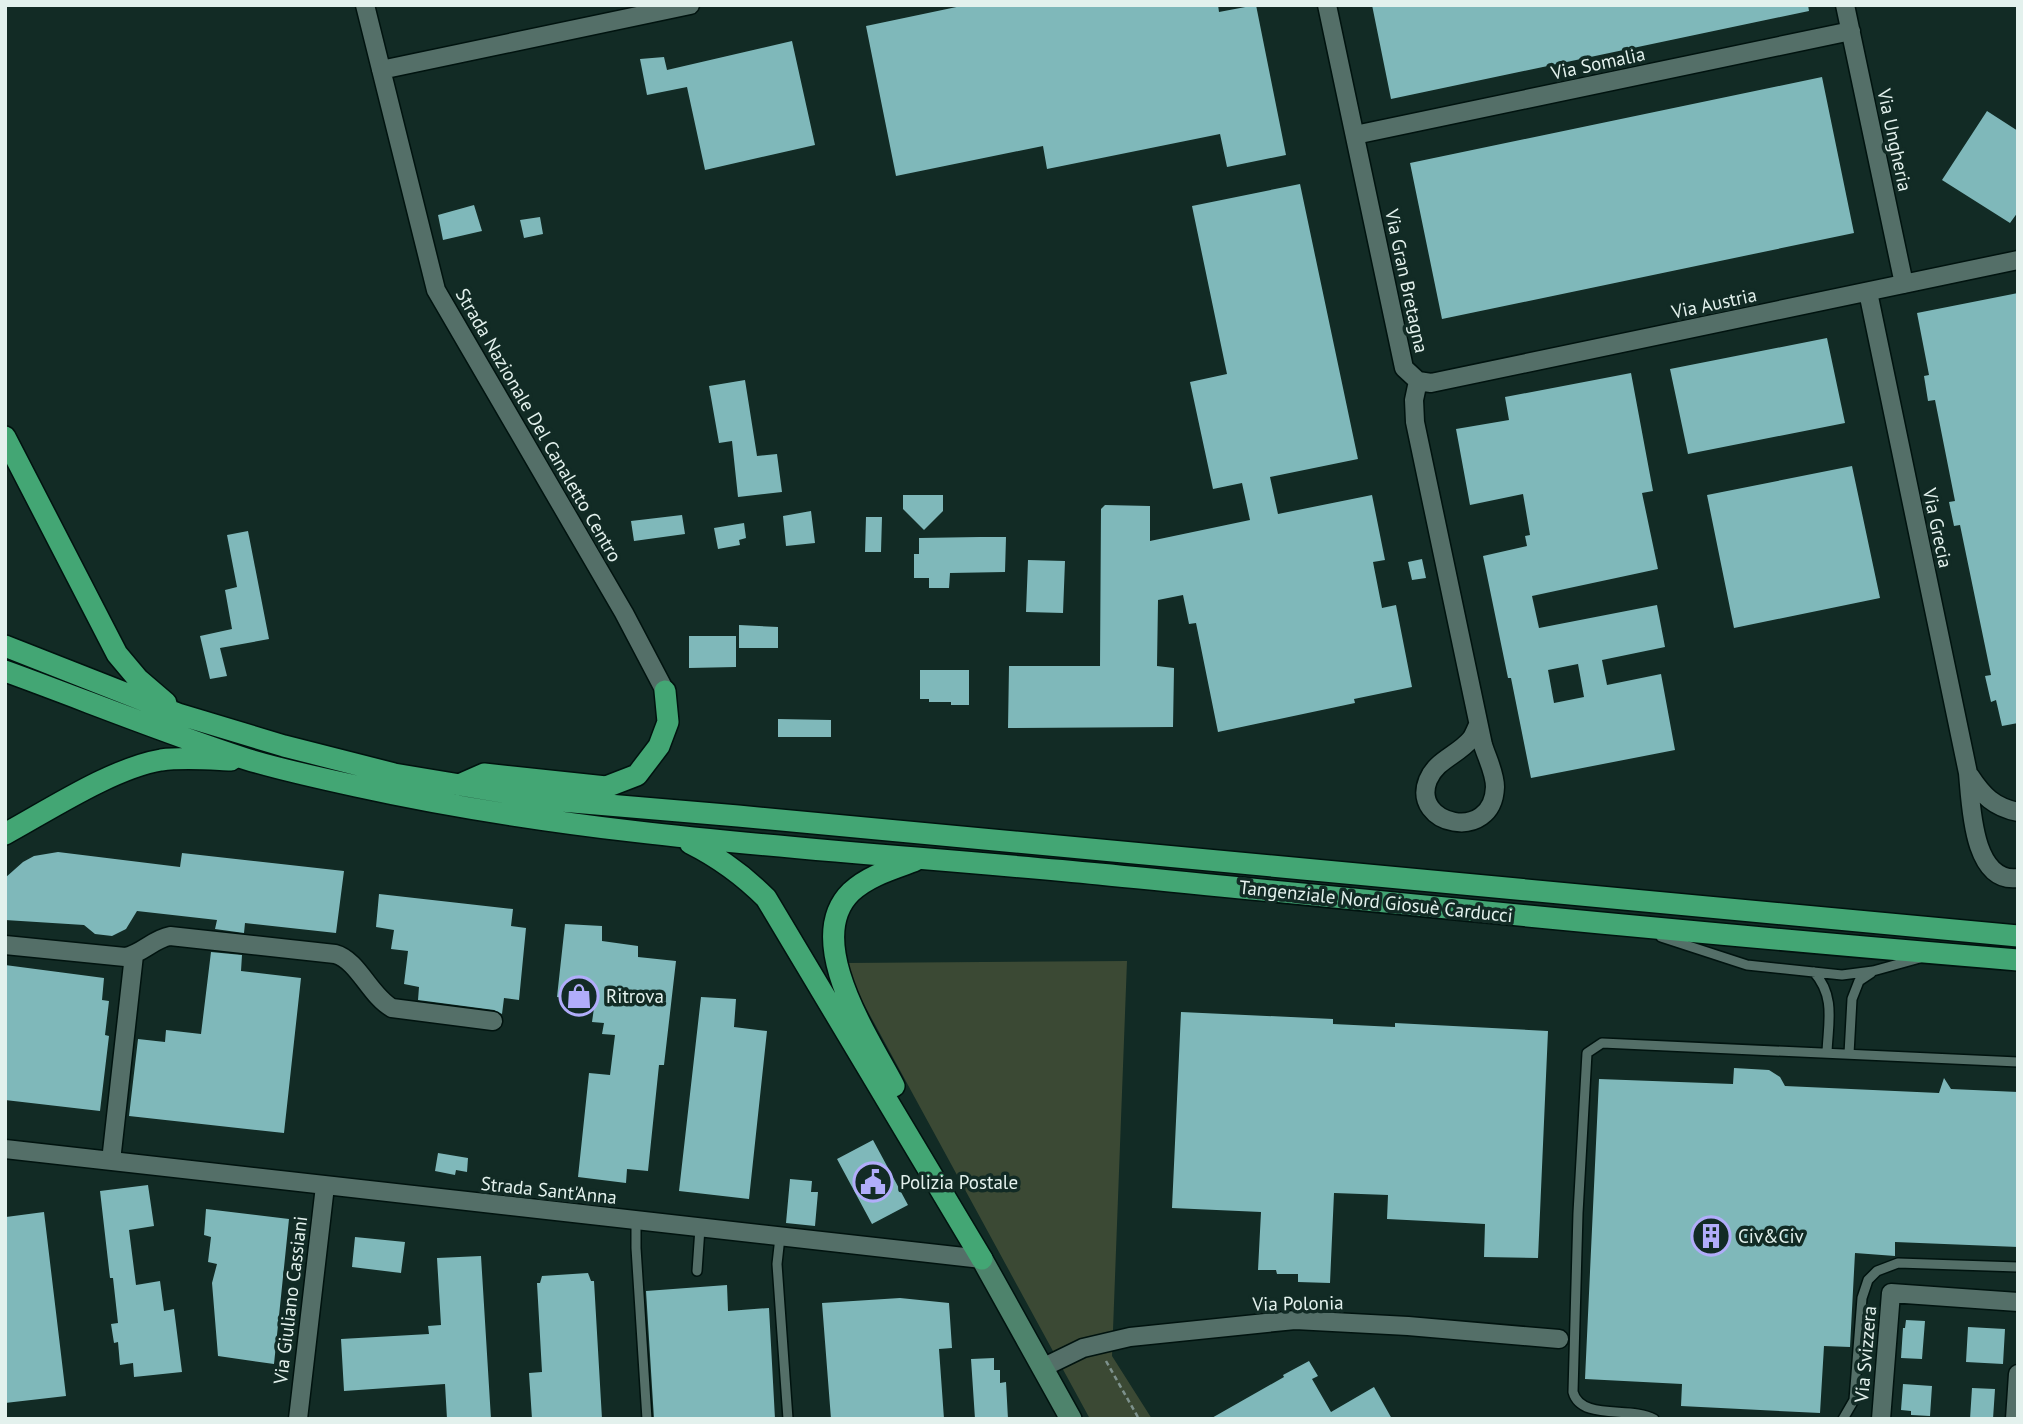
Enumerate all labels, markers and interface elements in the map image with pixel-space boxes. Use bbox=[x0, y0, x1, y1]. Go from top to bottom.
street label: Via Somalia bbox=[1548, 41, 1647, 85]
street label: Via Ungheria bbox=[1872, 85, 1918, 194]
street label: Via Gran Bretagna bbox=[1380, 206, 1434, 355]
street label: Via Austria bbox=[1668, 282, 1759, 324]
street label: Strada Nazionale Del Canaletto Centro bbox=[451, 284, 627, 566]
street label: Via Grecia bbox=[1918, 485, 1958, 570]
street label: Tangenziale Nord Giosuè Carducci bbox=[1238, 875, 1514, 927]
shop icon: Ritrova bbox=[558, 975, 600, 1017]
place label: Ritrova bbox=[606, 984, 664, 1008]
public building icon: Polizia Postale bbox=[852, 1161, 894, 1203]
place label: Polizia Postale bbox=[900, 1170, 1018, 1194]
street label: Strada Sant'Anna bbox=[480, 1171, 618, 1209]
street label: Via Giuliano Cassiani bbox=[268, 1215, 312, 1386]
building icon: Civ&Civ bbox=[1690, 1215, 1732, 1257]
place label: Civ&Civ bbox=[1738, 1224, 1804, 1248]
street label: Via Polonia bbox=[1251, 1290, 1344, 1316]
street label: Via Svizzera bbox=[1849, 1305, 1881, 1404]

